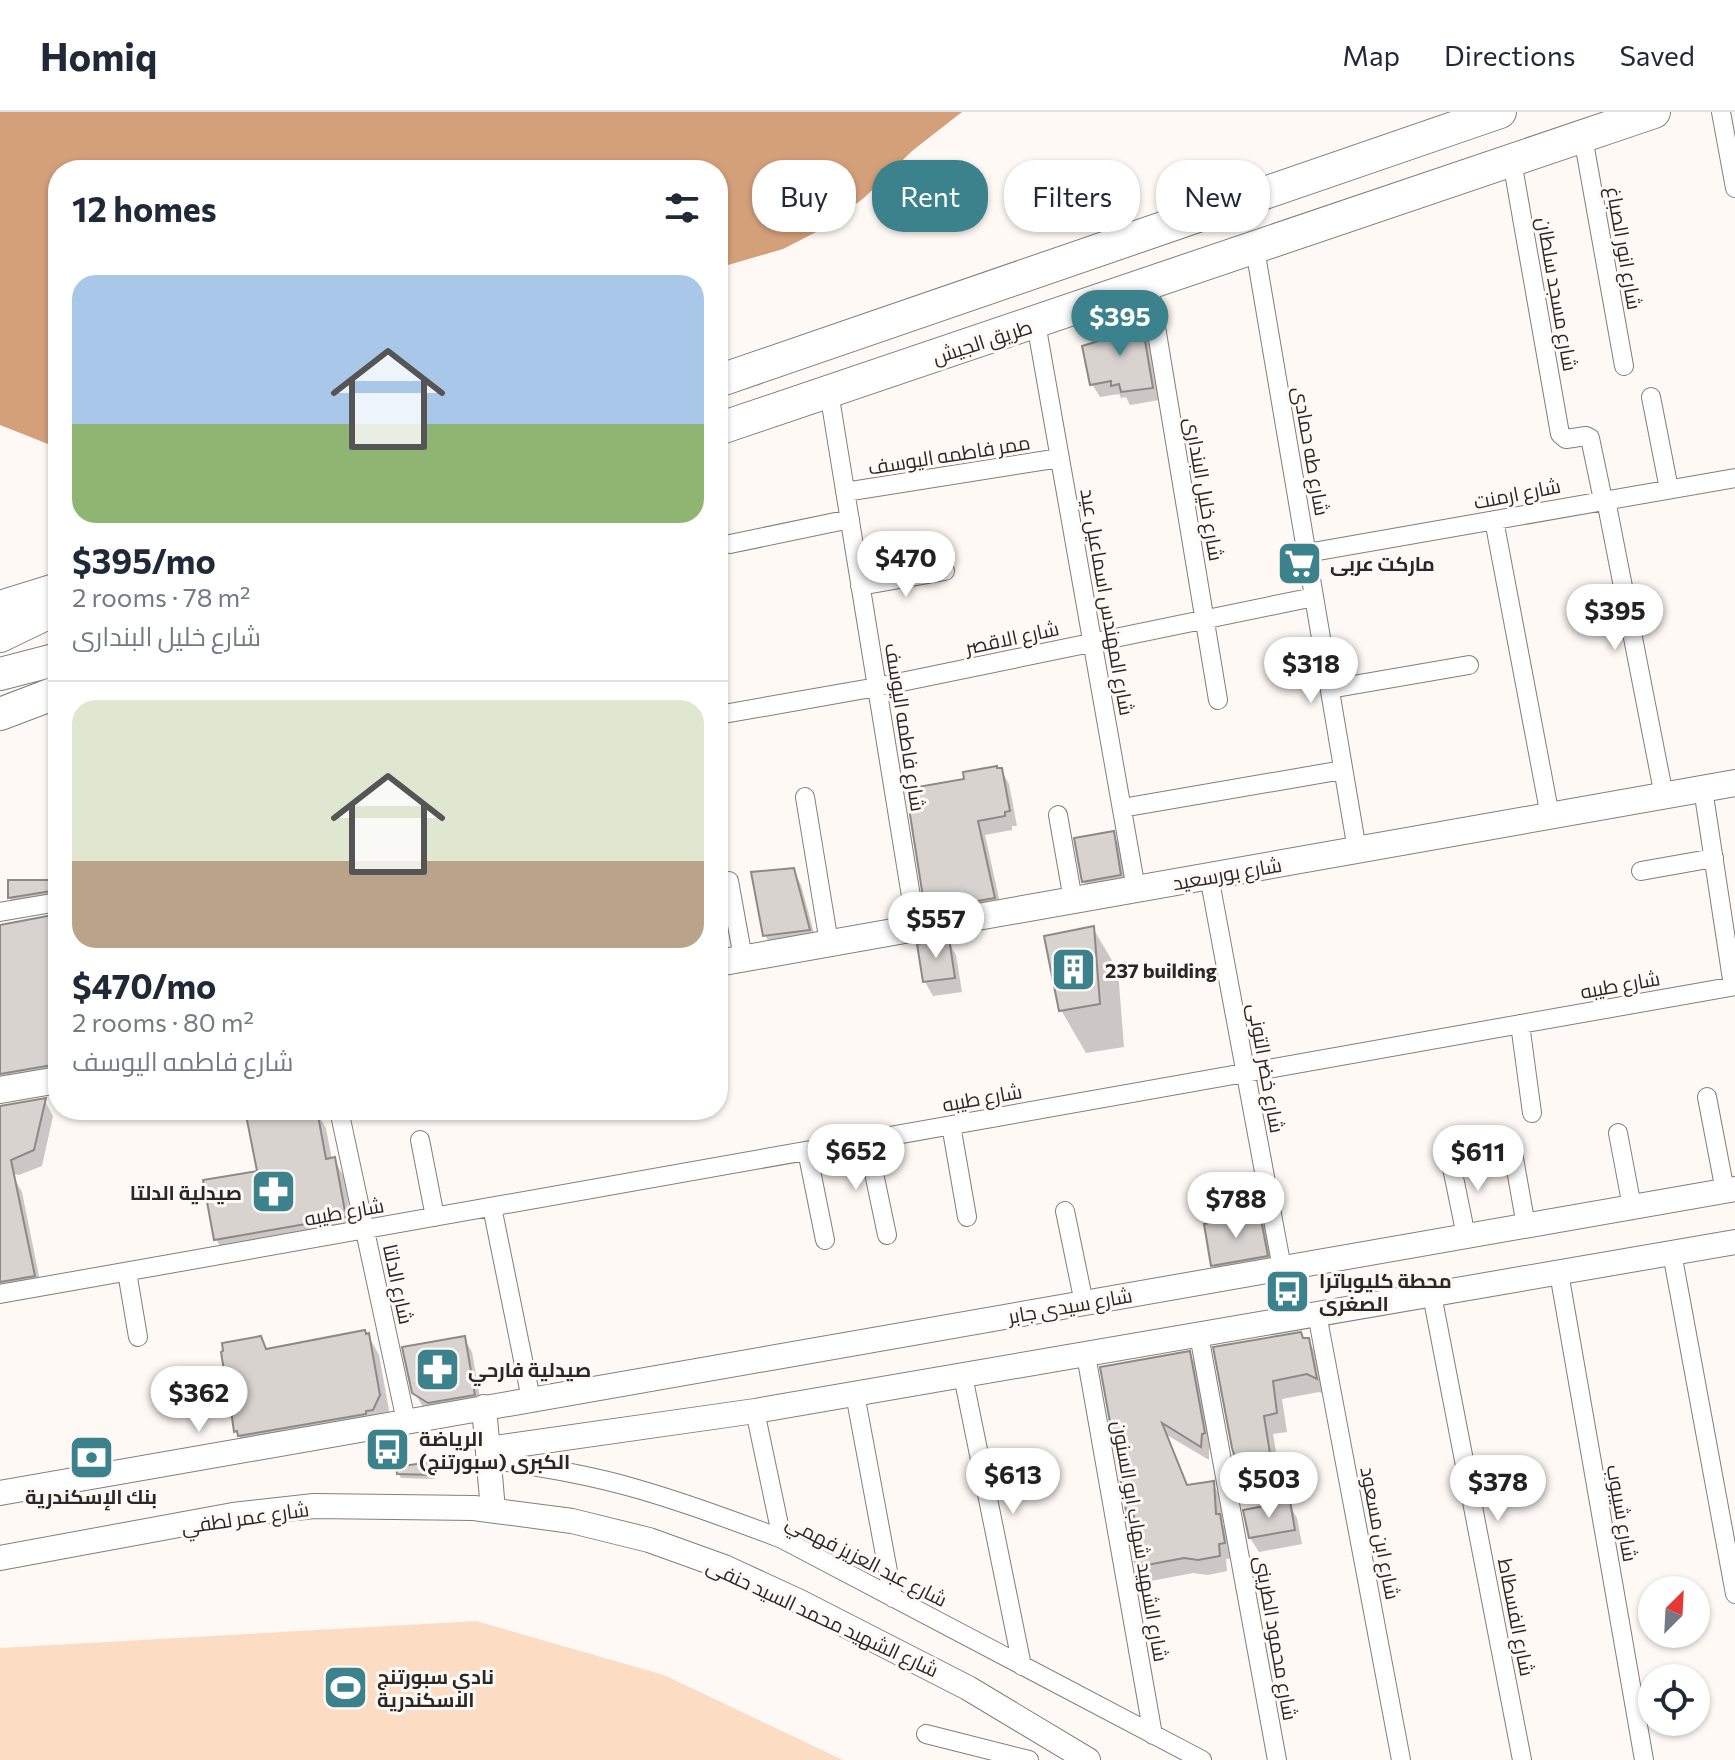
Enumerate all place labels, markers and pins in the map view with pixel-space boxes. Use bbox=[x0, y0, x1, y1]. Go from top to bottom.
pin: $395 bbox=[1073, 290, 1167, 358]
pin: $470 bbox=[859, 531, 953, 599]
supermarket icon: ماركت عربى bbox=[1275, 539, 1323, 587]
place label: ماركت عربى bbox=[1330, 551, 1435, 576]
pin: $395 bbox=[1568, 584, 1662, 652]
pin: $318 bbox=[1264, 637, 1358, 705]
pin: $557 bbox=[889, 892, 983, 960]
building icon: 237 building bbox=[1050, 946, 1098, 994]
place label: 237 building bbox=[1105, 958, 1217, 982]
pin: $652 bbox=[809, 1124, 903, 1192]
pin: $611 bbox=[1431, 1125, 1525, 1193]
pharmacy icon: صيدلية الدلتا bbox=[249, 1168, 297, 1216]
pin: $788 bbox=[1189, 1172, 1283, 1240]
place label: صيدلية الدلتا bbox=[130, 1180, 242, 1205]
bus stop icon: محطة كليوباترا الصغرى bbox=[1264, 1267, 1312, 1315]
place label: محطة كليوباترا الصغرى bbox=[1319, 1268, 1452, 1316]
pharmacy icon: صيدلية فارحي bbox=[413, 1345, 461, 1393]
place label: صيدلية فارحي bbox=[468, 1357, 591, 1386]
pin: $362 bbox=[152, 1366, 246, 1434]
bus stop icon: الرياضة (سبورتنج) الكبرى bbox=[364, 1426, 412, 1474]
place label: الرياضة (سبورتنج) الكبرى bbox=[419, 1426, 570, 1476]
bank icon: بنك الإسكندرية bbox=[67, 1433, 115, 1481]
pin: $613 bbox=[966, 1448, 1060, 1516]
pin: $503 bbox=[1222, 1452, 1316, 1520]
pin: $378 bbox=[1451, 1455, 1545, 1523]
place label: بنك الإسكندرية bbox=[25, 1484, 157, 1511]
sports icon: نادي سبورتنج الاسكندرية bbox=[322, 1664, 370, 1712]
place label: نادي سبورتنج الاسكندرية bbox=[377, 1664, 494, 1712]

